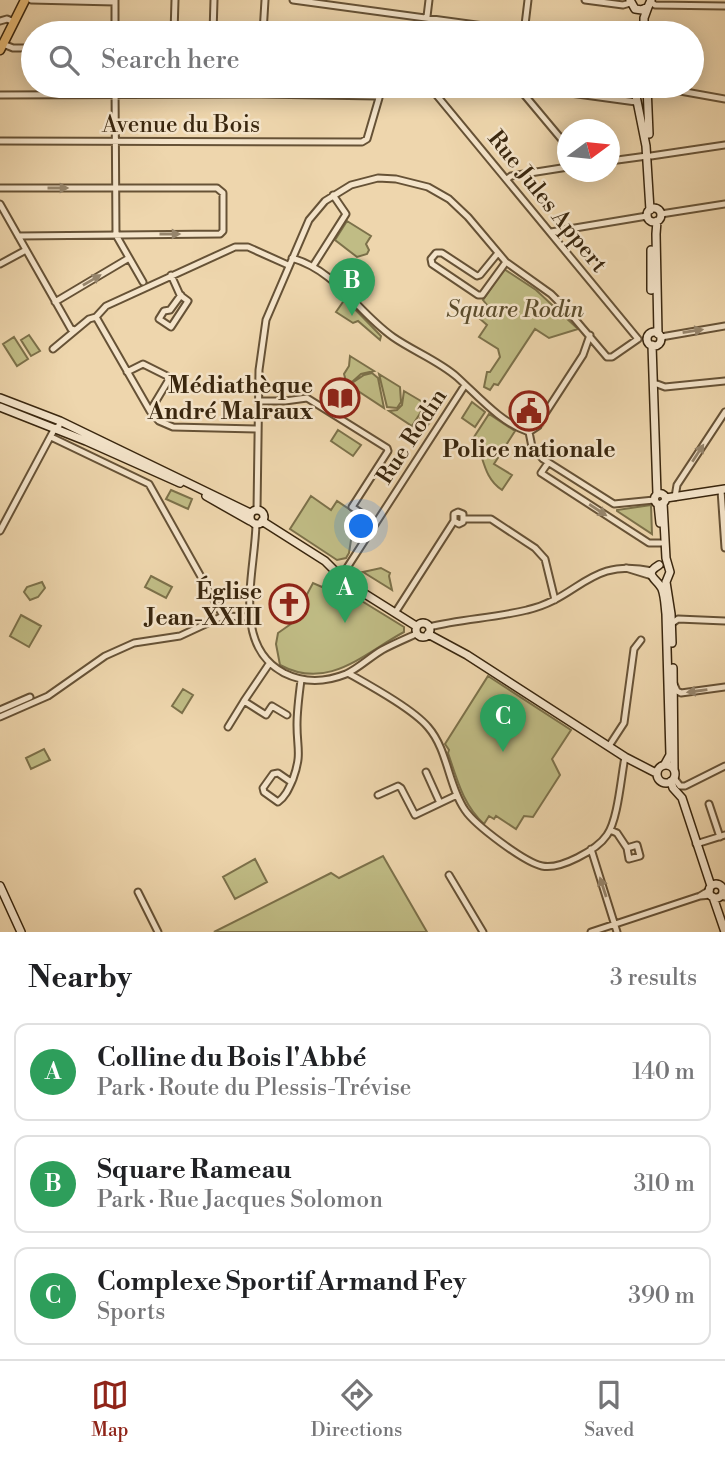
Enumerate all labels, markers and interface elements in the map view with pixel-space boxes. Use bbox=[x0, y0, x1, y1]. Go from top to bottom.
search box bbox=[21, 21, 704, 98]
icon: search bbox=[45, 41, 83, 79]
text: Search here bbox=[101, 44, 240, 76]
street label: Avenue du Bois bbox=[101, 111, 260, 139]
north arrow bbox=[557, 119, 620, 182]
street label: Rue Jules Appert bbox=[482, 125, 613, 278]
one-way arrow bbox=[47, 182, 69, 194]
one-way arrow bbox=[159, 229, 181, 240]
pin: B bbox=[329, 258, 375, 316]
one-way arrow bbox=[82, 274, 101, 286]
park label: Square Rodin bbox=[446, 296, 585, 324]
one-way arrow bbox=[682, 325, 704, 336]
place label: Médiathèque André Malraux bbox=[147, 372, 314, 426]
library icon: Médiathèque André Malraux bbox=[319, 377, 361, 419]
street label: Rue Rodin bbox=[371, 383, 453, 490]
public building icon: Police nationale bbox=[508, 390, 550, 432]
place label: Police nationale bbox=[442, 436, 616, 464]
one-way arrow bbox=[691, 444, 704, 463]
one-way arrow bbox=[588, 504, 608, 517]
your location bbox=[344, 509, 378, 543]
pin: A bbox=[322, 565, 368, 623]
place label: Église Jean-XXIII bbox=[143, 575, 262, 632]
church icon: Église Jean-XXIII bbox=[268, 583, 310, 625]
one-way arrow bbox=[686, 685, 708, 696]
pin: C bbox=[480, 694, 526, 752]
one-way arrow bbox=[597, 876, 607, 897]
text: Nearby bbox=[28, 959, 132, 997]
text: 3 results bbox=[610, 964, 697, 992]
text: Colline du Bois l'Abbé bbox=[97, 1042, 367, 1074]
text: A bbox=[45, 1058, 61, 1086]
text: 140 m bbox=[632, 1058, 695, 1086]
text: Park · Route du Plessis-Trévise bbox=[97, 1074, 411, 1102]
text: Square Rameau bbox=[97, 1154, 291, 1186]
text: B bbox=[44, 1170, 62, 1198]
text: 310 m bbox=[634, 1170, 695, 1198]
text: Park · Rue Jacques Solomon bbox=[97, 1186, 383, 1214]
text: Complexe Sportif Armand Fey bbox=[97, 1266, 466, 1298]
text: C bbox=[45, 1282, 61, 1310]
text: 390 m bbox=[628, 1282, 695, 1310]
text: Sports bbox=[97, 1298, 165, 1326]
tab: Map bbox=[91, 1376, 129, 1442]
tab: Directions bbox=[311, 1376, 402, 1442]
tab: Saved bbox=[584, 1376, 634, 1442]

